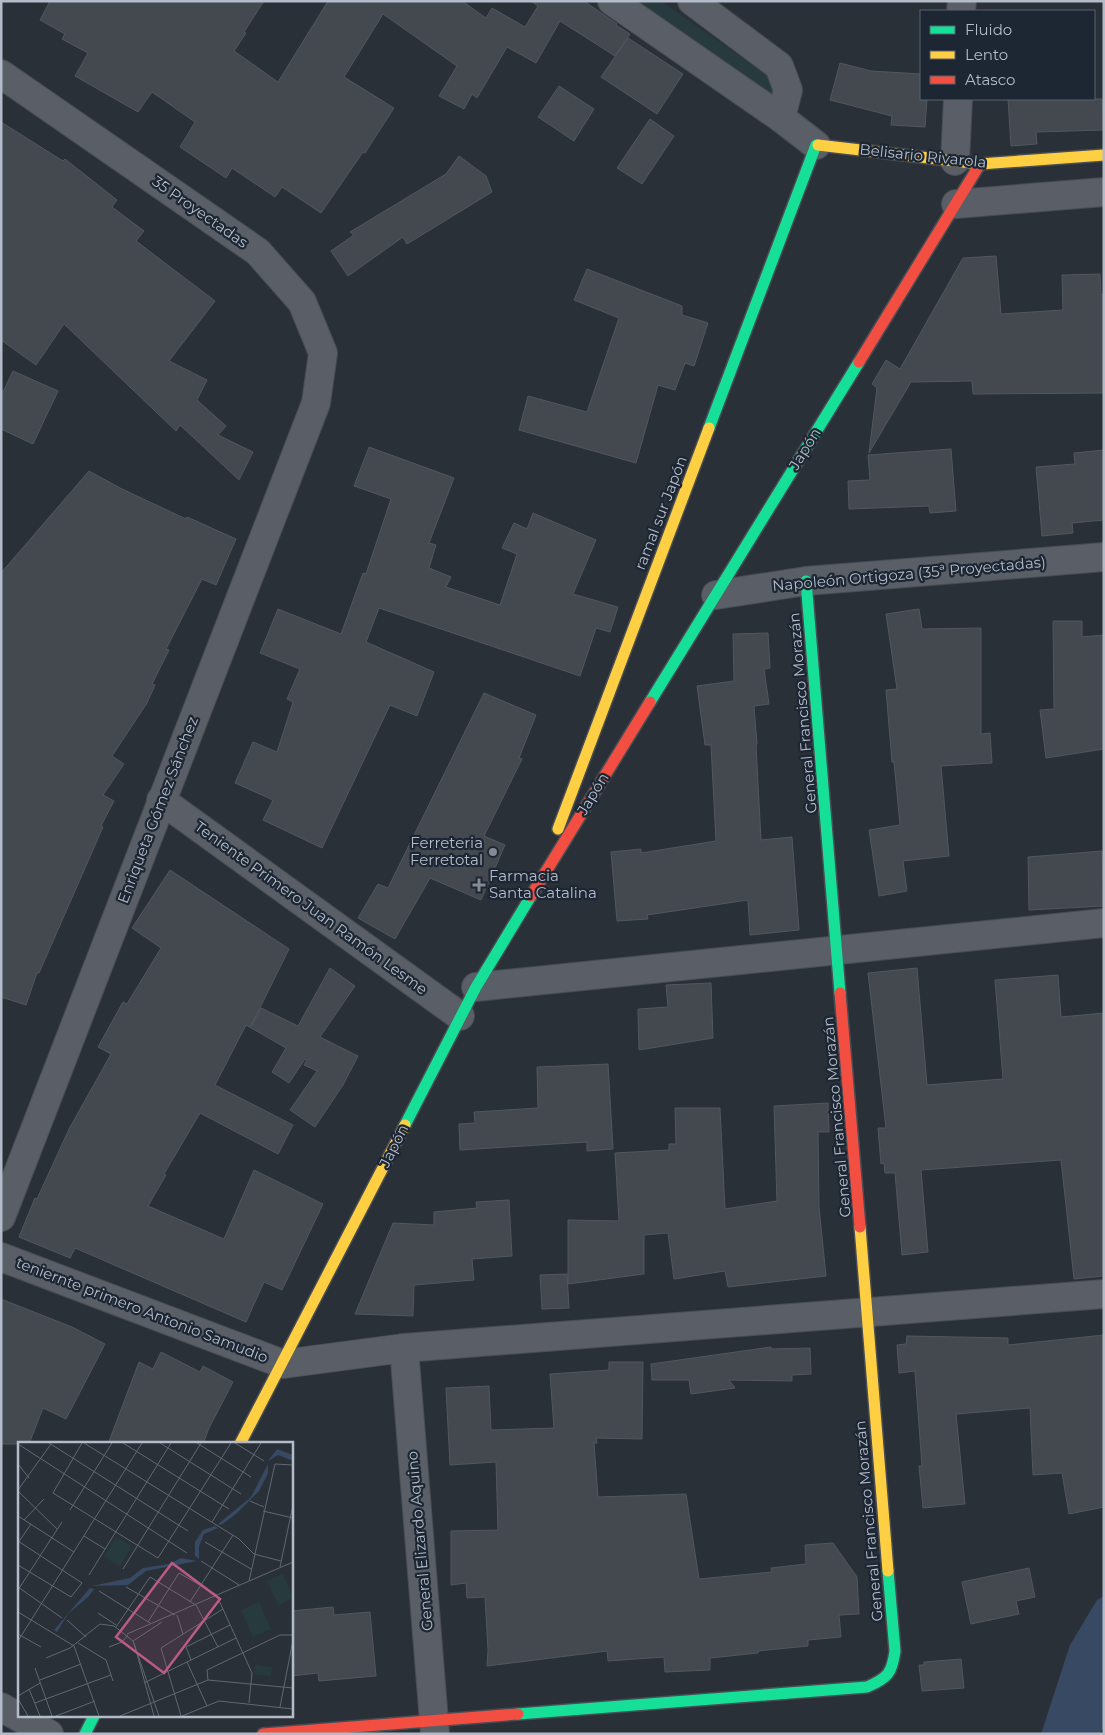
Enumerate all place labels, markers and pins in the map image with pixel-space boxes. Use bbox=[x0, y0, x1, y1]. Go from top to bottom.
place label: Ferreteria Ferretotal bbox=[410, 833, 483, 869]
marker: Ferreteria Ferretotal bbox=[487, 846, 499, 858]
place label: Farmacia Santa Catalina bbox=[489, 866, 597, 902]
marker: Farmacia Santa Catalina bbox=[473, 879, 485, 891]

